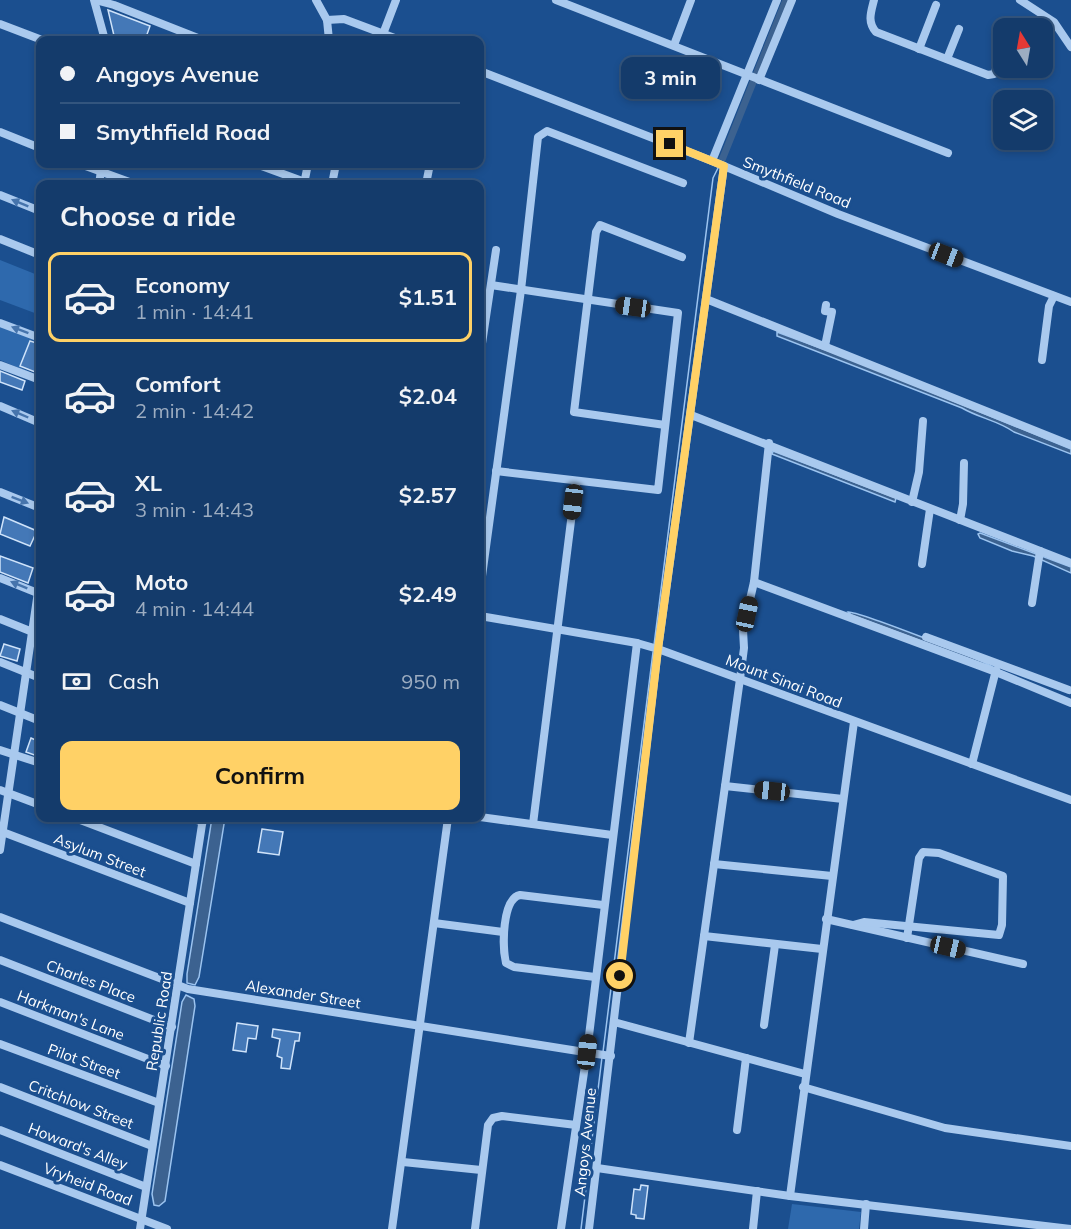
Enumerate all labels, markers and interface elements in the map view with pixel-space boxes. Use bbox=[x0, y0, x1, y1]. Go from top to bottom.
north arrow bbox=[993, 18, 1053, 78]
map controls bbox=[993, 18, 1053, 150]
callout: 3 min bbox=[620, 57, 720, 99]
text: Angoys Avenue bbox=[96, 60, 259, 88]
text: 3 min bbox=[644, 65, 697, 90]
button: layers bbox=[993, 90, 1053, 150]
text: Smythfield Road bbox=[96, 118, 270, 146]
route end bbox=[656, 130, 683, 157]
street label: Smythfield Road bbox=[740, 152, 854, 212]
one-way arrow bbox=[11, 198, 29, 208]
text: Choose a ride bbox=[60, 199, 236, 233]
car bbox=[926, 240, 966, 270]
icon: car bbox=[63, 270, 117, 324]
text: Economy bbox=[135, 271, 230, 299]
text: $1.51 bbox=[399, 283, 457, 311]
car bbox=[614, 296, 652, 318]
text: 1 min · 14:41 bbox=[135, 299, 254, 324]
one-way arrow bbox=[11, 325, 29, 335]
icon: car bbox=[63, 369, 117, 423]
text: Comfort bbox=[135, 370, 221, 398]
text: $2.04 bbox=[399, 382, 457, 410]
text: 2 min · 14:42 bbox=[135, 398, 254, 423]
one-way arrow bbox=[11, 409, 29, 419]
icon: car bbox=[63, 468, 117, 522]
text: XL bbox=[135, 469, 162, 497]
text: $2.57 bbox=[399, 481, 457, 509]
car bbox=[562, 483, 584, 521]
one-way arrow bbox=[11, 496, 29, 505]
text: 3 min · 14:43 bbox=[135, 497, 254, 522]
icon: car bbox=[63, 567, 117, 621]
text: Moto bbox=[135, 568, 188, 596]
one-way arrow bbox=[10, 580, 28, 589]
text: $2.49 bbox=[399, 580, 457, 608]
car bbox=[734, 595, 760, 633]
text: 4 min · 14:44 bbox=[135, 596, 254, 621]
street label: Mount Sinai Road bbox=[723, 650, 845, 712]
icon: cash bbox=[60, 665, 93, 698]
text: Cash bbox=[108, 667, 160, 695]
text: 950 m bbox=[401, 669, 460, 694]
button: Confirm bbox=[60, 741, 460, 810]
car bbox=[753, 780, 791, 802]
street label: Asylum Street bbox=[51, 829, 149, 881]
car bbox=[928, 934, 968, 960]
street label: Charles Place bbox=[44, 955, 138, 1007]
route start bbox=[606, 962, 633, 989]
street label: Republic Road bbox=[142, 970, 176, 1072]
street label: Alexander Street bbox=[244, 976, 362, 1012]
street label: Harkman's Lane bbox=[15, 986, 127, 1044]
car bbox=[576, 1033, 598, 1071]
street label: Pilot Street bbox=[45, 1039, 123, 1083]
street label: Critchlow Street bbox=[26, 1075, 136, 1133]
street label: Angoys Avenue bbox=[570, 1087, 600, 1197]
street label: Howard's Alley bbox=[26, 1118, 130, 1174]
street label: Vryheid Road bbox=[41, 1158, 135, 1210]

